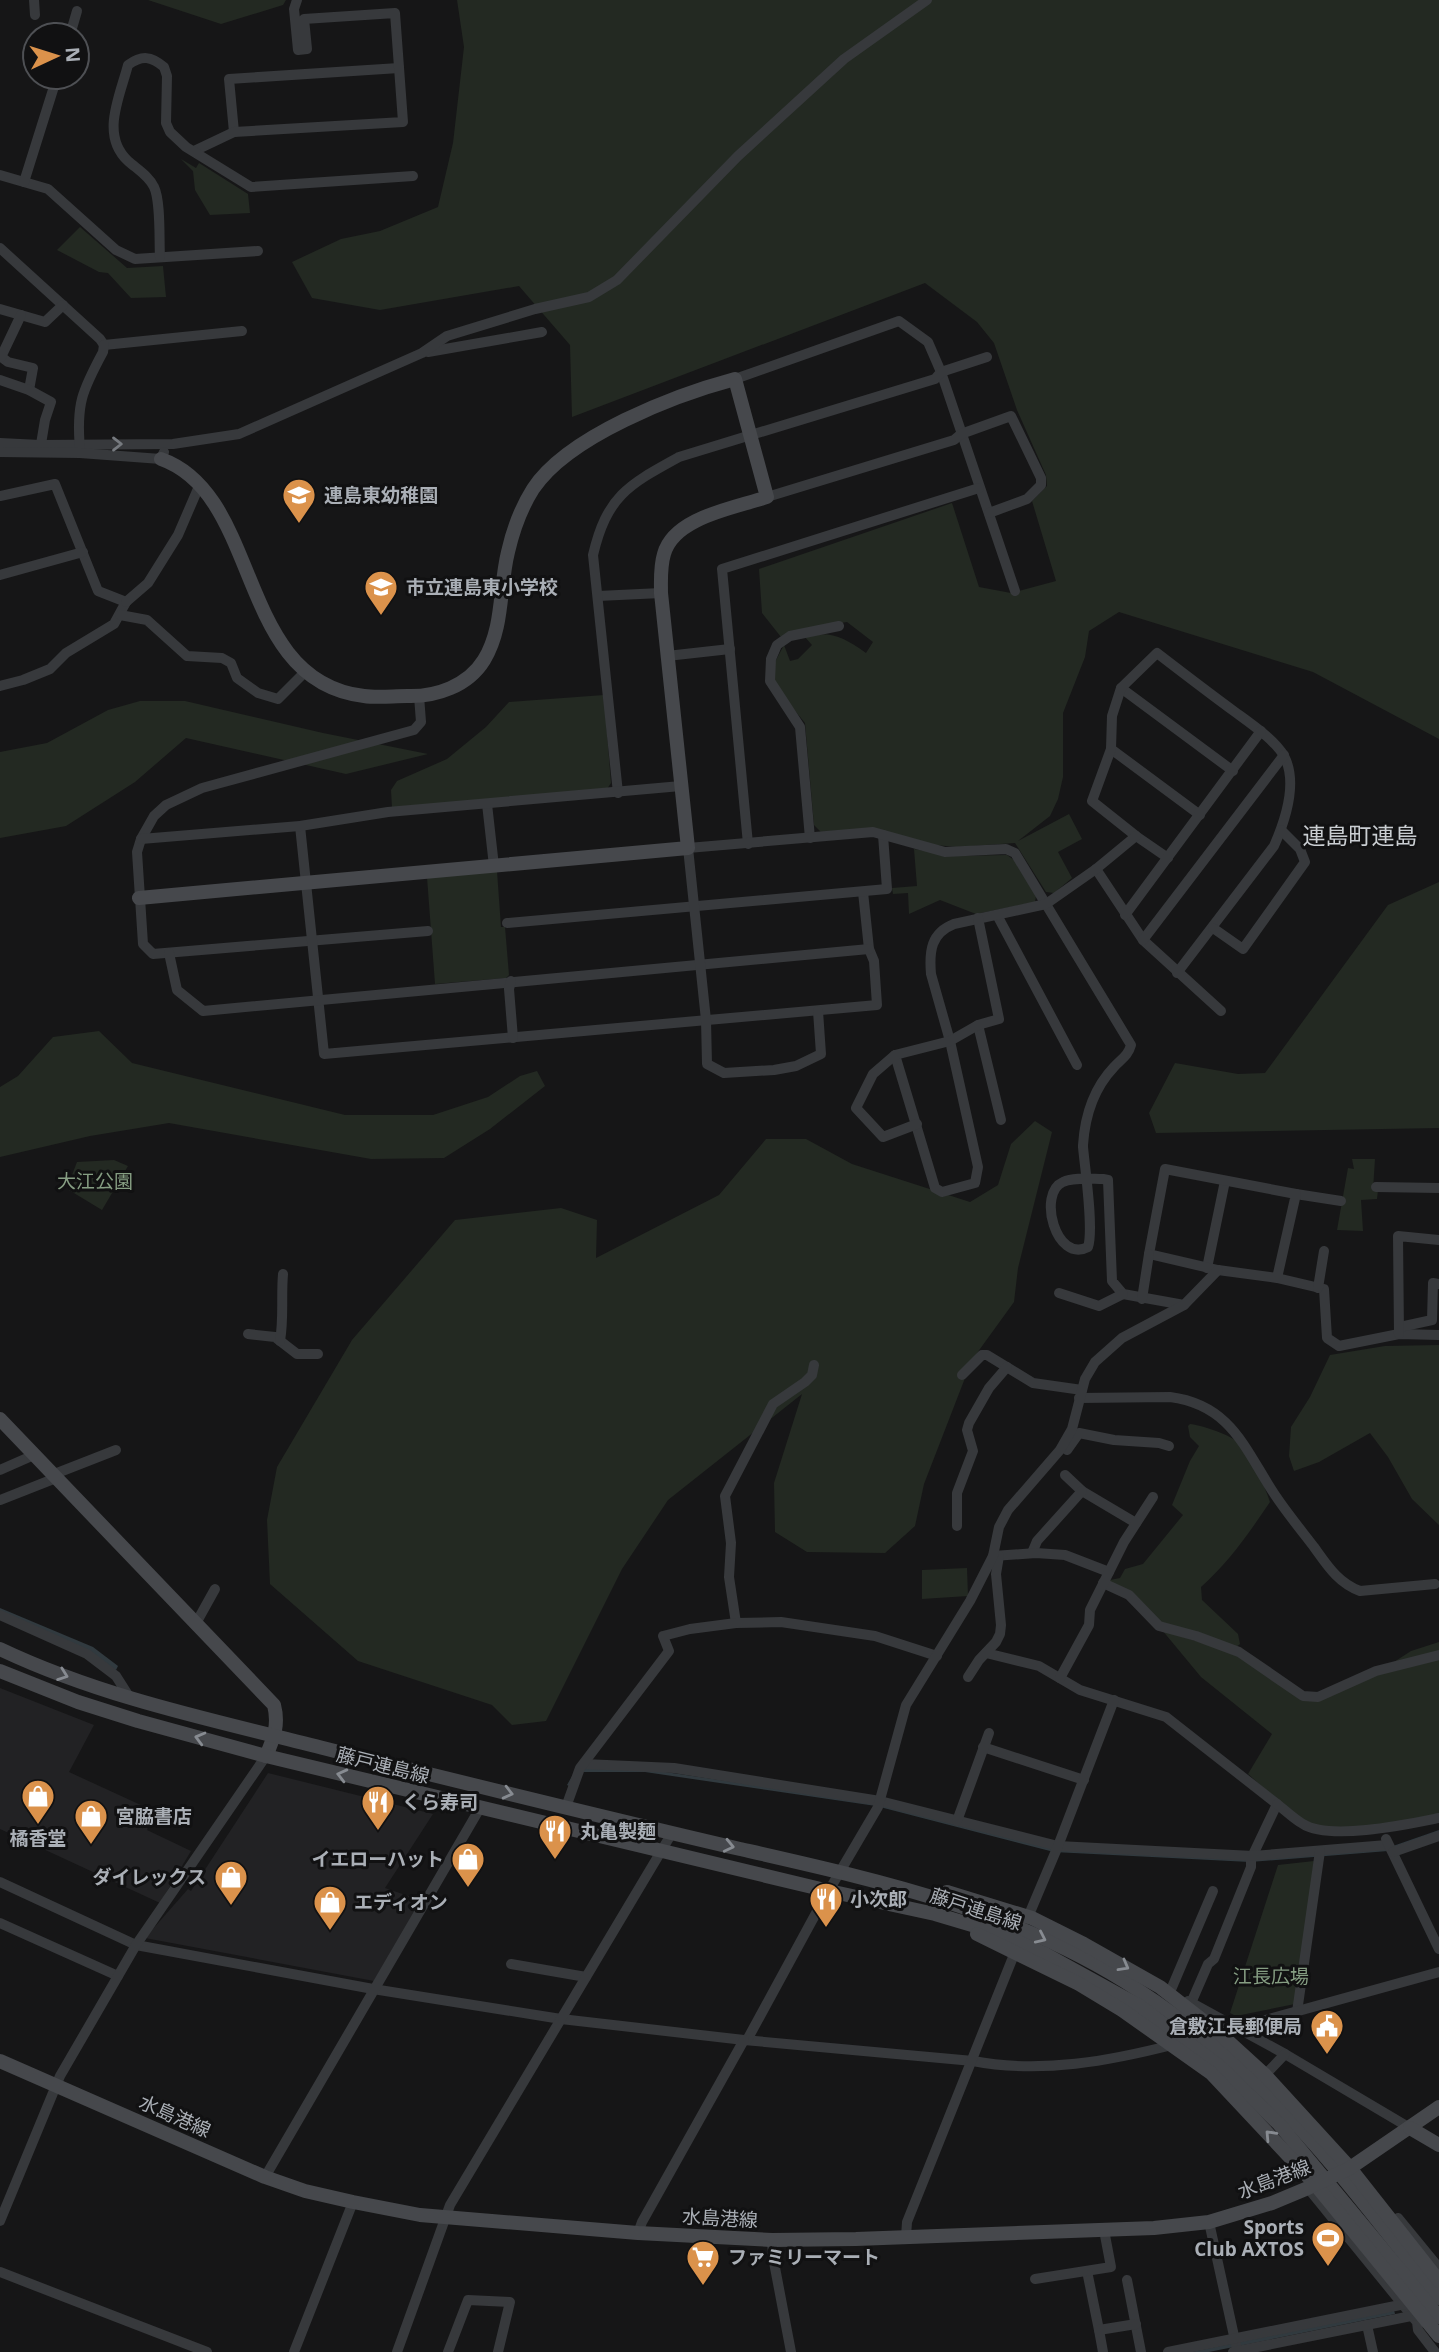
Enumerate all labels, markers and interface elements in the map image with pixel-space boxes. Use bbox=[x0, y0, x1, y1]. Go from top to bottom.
north arrow bbox=[21, 21, 91, 91]
text: N bbox=[59, 46, 86, 63]
one-way arrow bbox=[112, 436, 123, 452]
school or university icon: 連島東幼稚園 bbox=[280, 476, 318, 525]
place label: 連島東幼稚園 bbox=[324, 482, 438, 508]
school or university icon: 市立連島東小学校 bbox=[362, 568, 400, 617]
place label: 市立連島東小学校 bbox=[406, 574, 558, 600]
district label: 連島町連島 bbox=[1303, 819, 1418, 851]
park label: 大江公園 bbox=[57, 1168, 133, 1194]
one-way arrow bbox=[56, 1667, 68, 1681]
one-way arrow bbox=[194, 1732, 206, 1747]
street label: 藤戸連島線 bbox=[334, 1741, 432, 1789]
one-way arrow bbox=[337, 1769, 349, 1783]
shop icon: 橘香堂 bbox=[19, 1777, 57, 1826]
restaurant icon: くら寿司 bbox=[359, 1783, 397, 1832]
one-way arrow bbox=[502, 1785, 514, 1799]
place label: くら寿司 bbox=[402, 1789, 478, 1815]
shop icon: 宮脇書店 bbox=[72, 1797, 110, 1846]
place label: 宮脇書店 bbox=[116, 1803, 192, 1829]
restaurant icon: 丸亀製麺 bbox=[536, 1812, 574, 1861]
place label: 丸亀製麺 bbox=[580, 1818, 656, 1844]
place label: 橘香堂 bbox=[9, 1825, 67, 1851]
one-way arrow bbox=[723, 1838, 735, 1852]
shop icon: イエローハット bbox=[449, 1840, 487, 1889]
place label: イエローハット bbox=[312, 1846, 444, 1872]
shop icon: ダイレックス bbox=[212, 1858, 250, 1907]
place label: ダイレックス bbox=[93, 1864, 206, 1890]
restaurant icon: 小次郎 bbox=[807, 1880, 845, 1929]
street label: 藤戸連島線 bbox=[927, 1882, 1025, 1936]
shop icon: エディオン bbox=[311, 1883, 349, 1932]
place label: 小次郎 bbox=[850, 1886, 907, 1912]
place label: エディオン bbox=[354, 1889, 448, 1915]
one-way arrow bbox=[1034, 1930, 1046, 1944]
one-way arrow bbox=[1117, 1958, 1129, 1971]
park label: 江長広場 bbox=[1233, 1963, 1309, 1989]
public building icon: 倉敷江長郵便局 bbox=[1308, 2007, 1346, 2056]
place label: 倉敷江長郵便局 bbox=[1169, 2013, 1302, 2039]
street label: 水島港線 bbox=[135, 2089, 215, 2143]
one-way arrow bbox=[1266, 2130, 1278, 2143]
street label: 水島港線 bbox=[1234, 2153, 1314, 2205]
street label: 水島港線 bbox=[681, 2203, 759, 2233]
place label: Sports Club AXTOS bbox=[1194, 2214, 1304, 2262]
sports icon: Sports Club AXTOS bbox=[1309, 2219, 1347, 2268]
supermarket icon: ファミリーマート bbox=[684, 2238, 722, 2287]
place label: ファミリーマート bbox=[728, 2244, 880, 2270]

